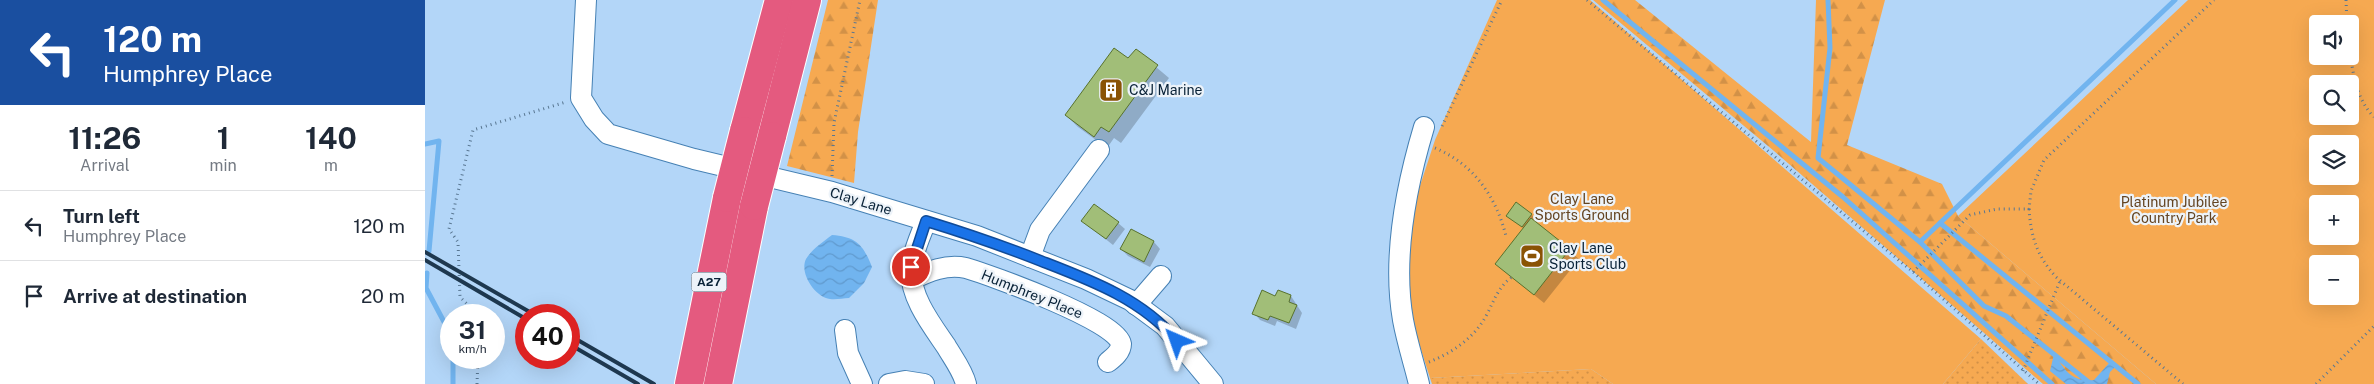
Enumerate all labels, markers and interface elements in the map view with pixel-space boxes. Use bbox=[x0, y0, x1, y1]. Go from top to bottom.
map controls bbox=[2309, 15, 2359, 305]
button: sound bbox=[2309, 15, 2359, 65]
text: 120 m bbox=[103, 19, 202, 60]
icon: left bbox=[20, 20, 85, 85]
text: Humphrey Place bbox=[103, 61, 272, 87]
button: search bbox=[2309, 75, 2359, 125]
building icon: C&J Marine bbox=[1098, 77, 1124, 103]
place label: C&J Marine bbox=[1129, 82, 1203, 98]
text: 11:26 bbox=[68, 120, 141, 156]
text: 1 bbox=[217, 120, 230, 156]
text: 140 bbox=[305, 120, 357, 156]
button: layers bbox=[2309, 135, 2359, 185]
text: Arrival bbox=[80, 156, 130, 175]
text: min bbox=[210, 156, 237, 175]
text: m bbox=[324, 156, 338, 175]
street label: Clay Lane bbox=[828, 184, 894, 218]
park label: Clay Lane Sports Ground bbox=[1535, 191, 1629, 223]
park label: Platinum Jubilee Country Park bbox=[2121, 194, 2227, 226]
button: + bbox=[2309, 195, 2359, 245]
text: Turn left bbox=[63, 205, 140, 227]
icon: left bbox=[20, 212, 48, 240]
text: 120 m bbox=[353, 215, 405, 237]
text: Humphrey Place bbox=[63, 227, 186, 246]
place label: Clay Lane Sports Club bbox=[1549, 240, 1626, 272]
sports icon: Clay Lane Sports Club bbox=[1519, 243, 1545, 269]
pin bbox=[890, 246, 932, 288]
icon: arrive bbox=[897, 253, 925, 281]
button: − bbox=[2309, 255, 2359, 305]
street label: Humphrey Place bbox=[979, 266, 1085, 322]
road number: A27 bbox=[691, 272, 727, 292]
icon: arrive bbox=[20, 282, 48, 310]
text: Arrive at destination bbox=[63, 285, 247, 307]
text: 20 m bbox=[361, 285, 405, 307]
speed limit sign: 40 bbox=[515, 304, 580, 369]
position arrow bbox=[1150, 314, 1202, 366]
text: 31 bbox=[459, 315, 486, 345]
text: km/h bbox=[458, 342, 487, 356]

